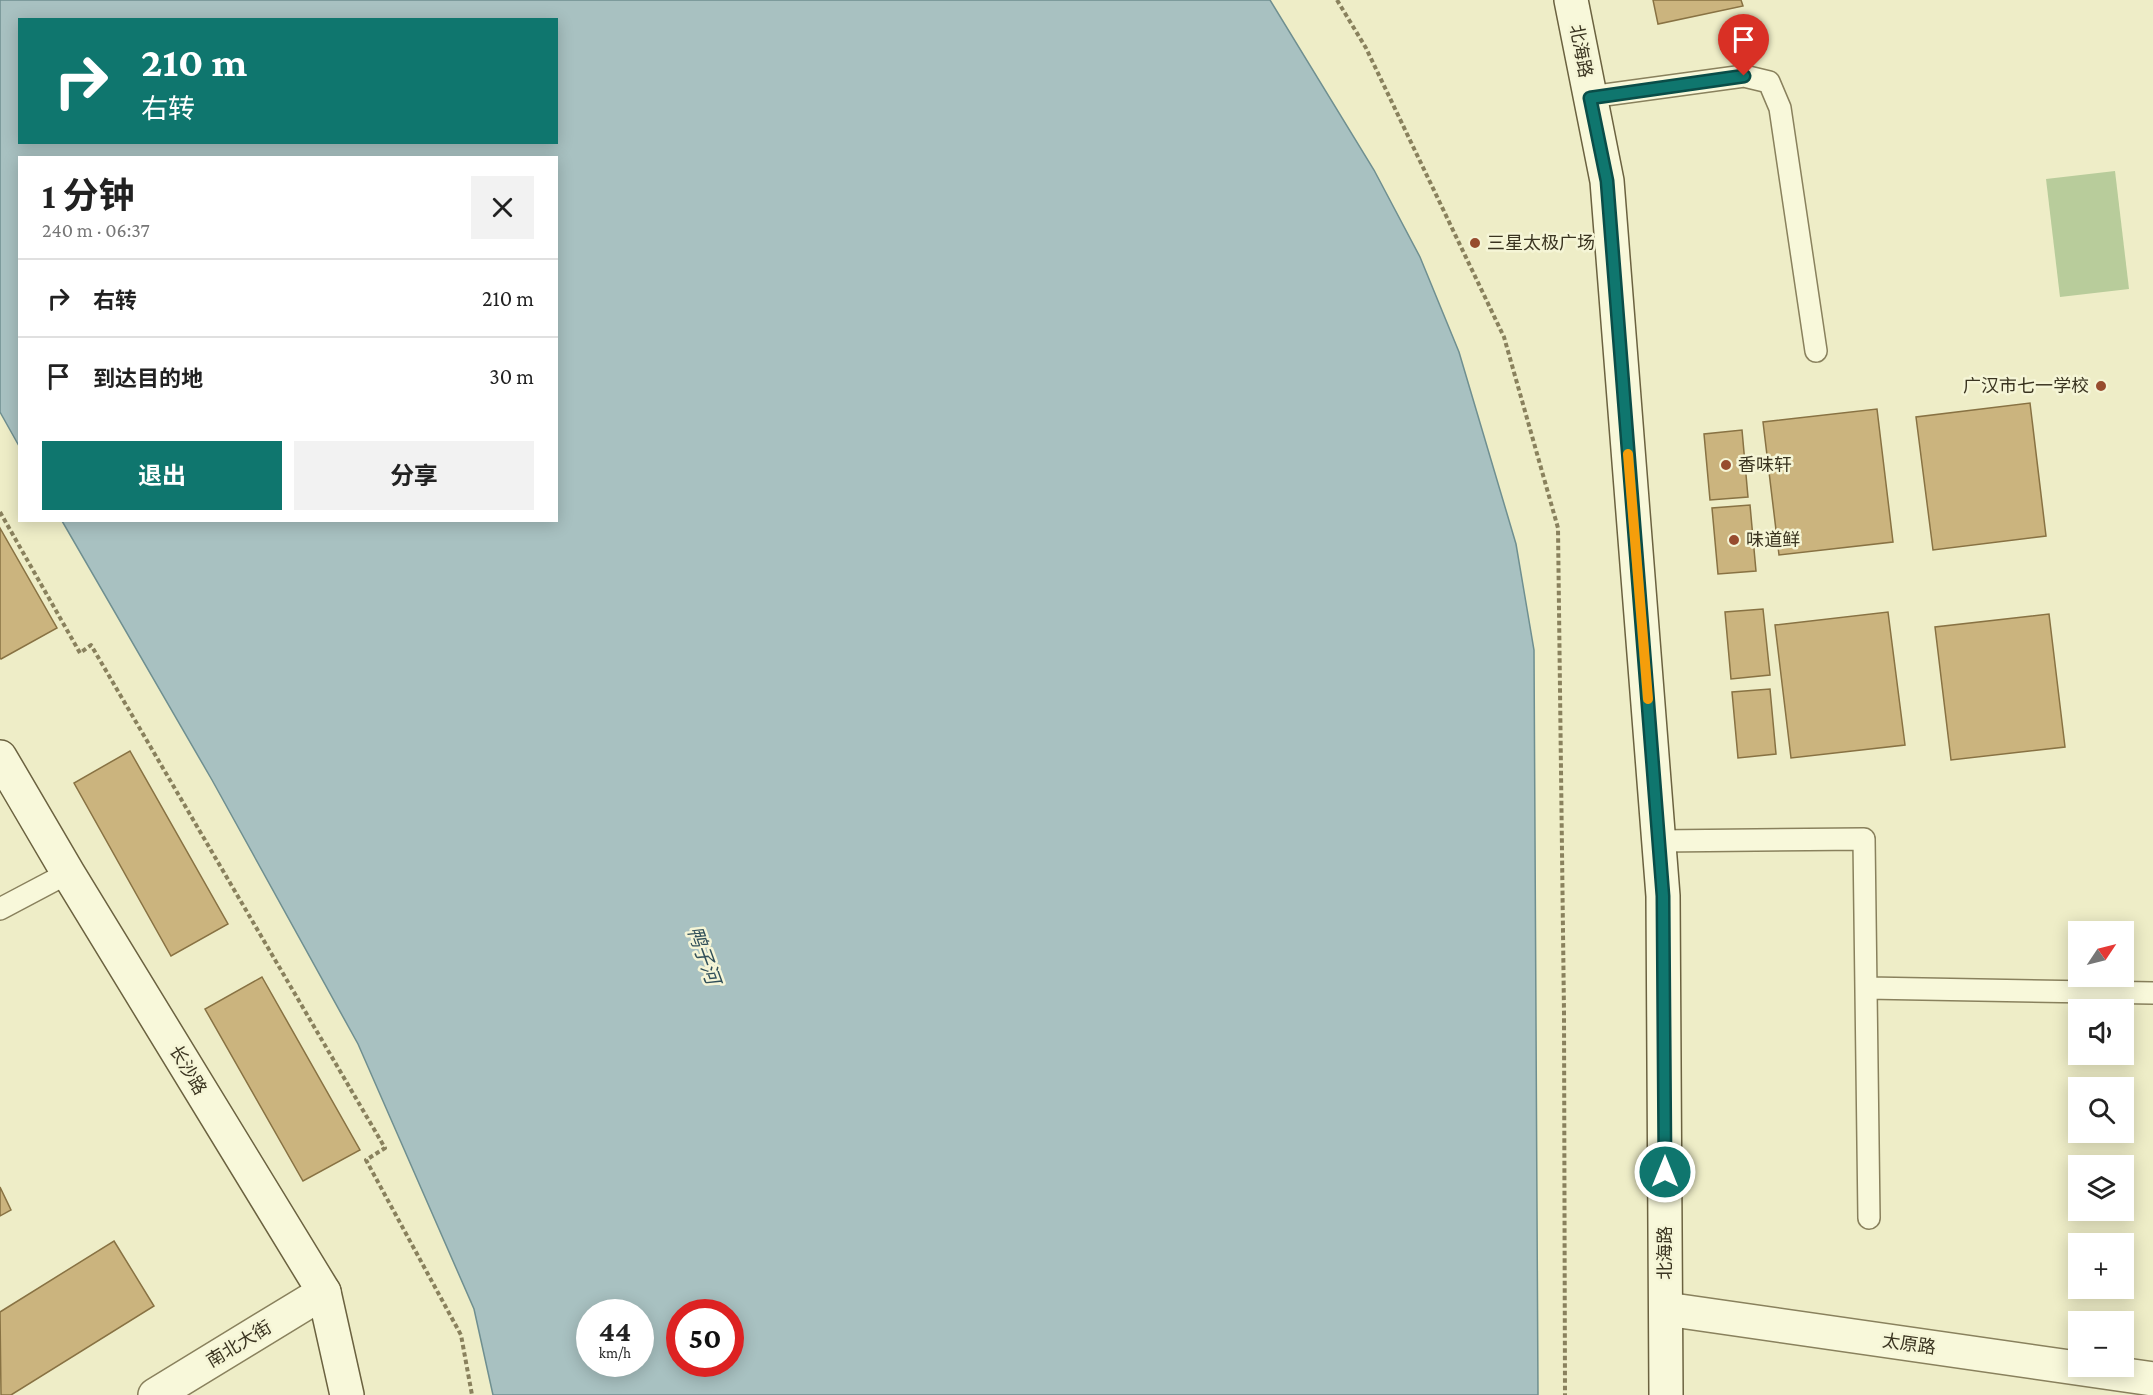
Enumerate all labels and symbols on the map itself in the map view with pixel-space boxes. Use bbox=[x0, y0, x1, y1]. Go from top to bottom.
pin bbox=[1718, 14, 1769, 76]
street label: 北海路 bbox=[1566, 23, 1596, 79]
place label: 三星太极广场 bbox=[1487, 233, 1595, 253]
marker: 三星太极广场 bbox=[1468, 236, 1482, 250]
place label: 广汉市七一学校 bbox=[1963, 376, 2089, 396]
marker: 广汉市七一学校 bbox=[2094, 379, 2108, 393]
place label: 香味轩 bbox=[1738, 455, 1792, 475]
marker: 香味轩 bbox=[1719, 458, 1733, 472]
place label: 味道鲜 bbox=[1746, 530, 1800, 550]
marker: 味道鲜 bbox=[1727, 533, 1741, 547]
north arrow bbox=[2068, 921, 2134, 987]
water label: 鸭子河 bbox=[683, 923, 726, 991]
street label: 长沙路 bbox=[166, 1042, 210, 1098]
position arrow bbox=[1633, 1140, 1697, 1204]
street label: 北海路 bbox=[1655, 1226, 1675, 1280]
speed limit sign: 50 bbox=[666, 1299, 744, 1377]
street label: 南北大街 bbox=[203, 1317, 275, 1371]
street label: 太原路 bbox=[1881, 1330, 1937, 1358]

